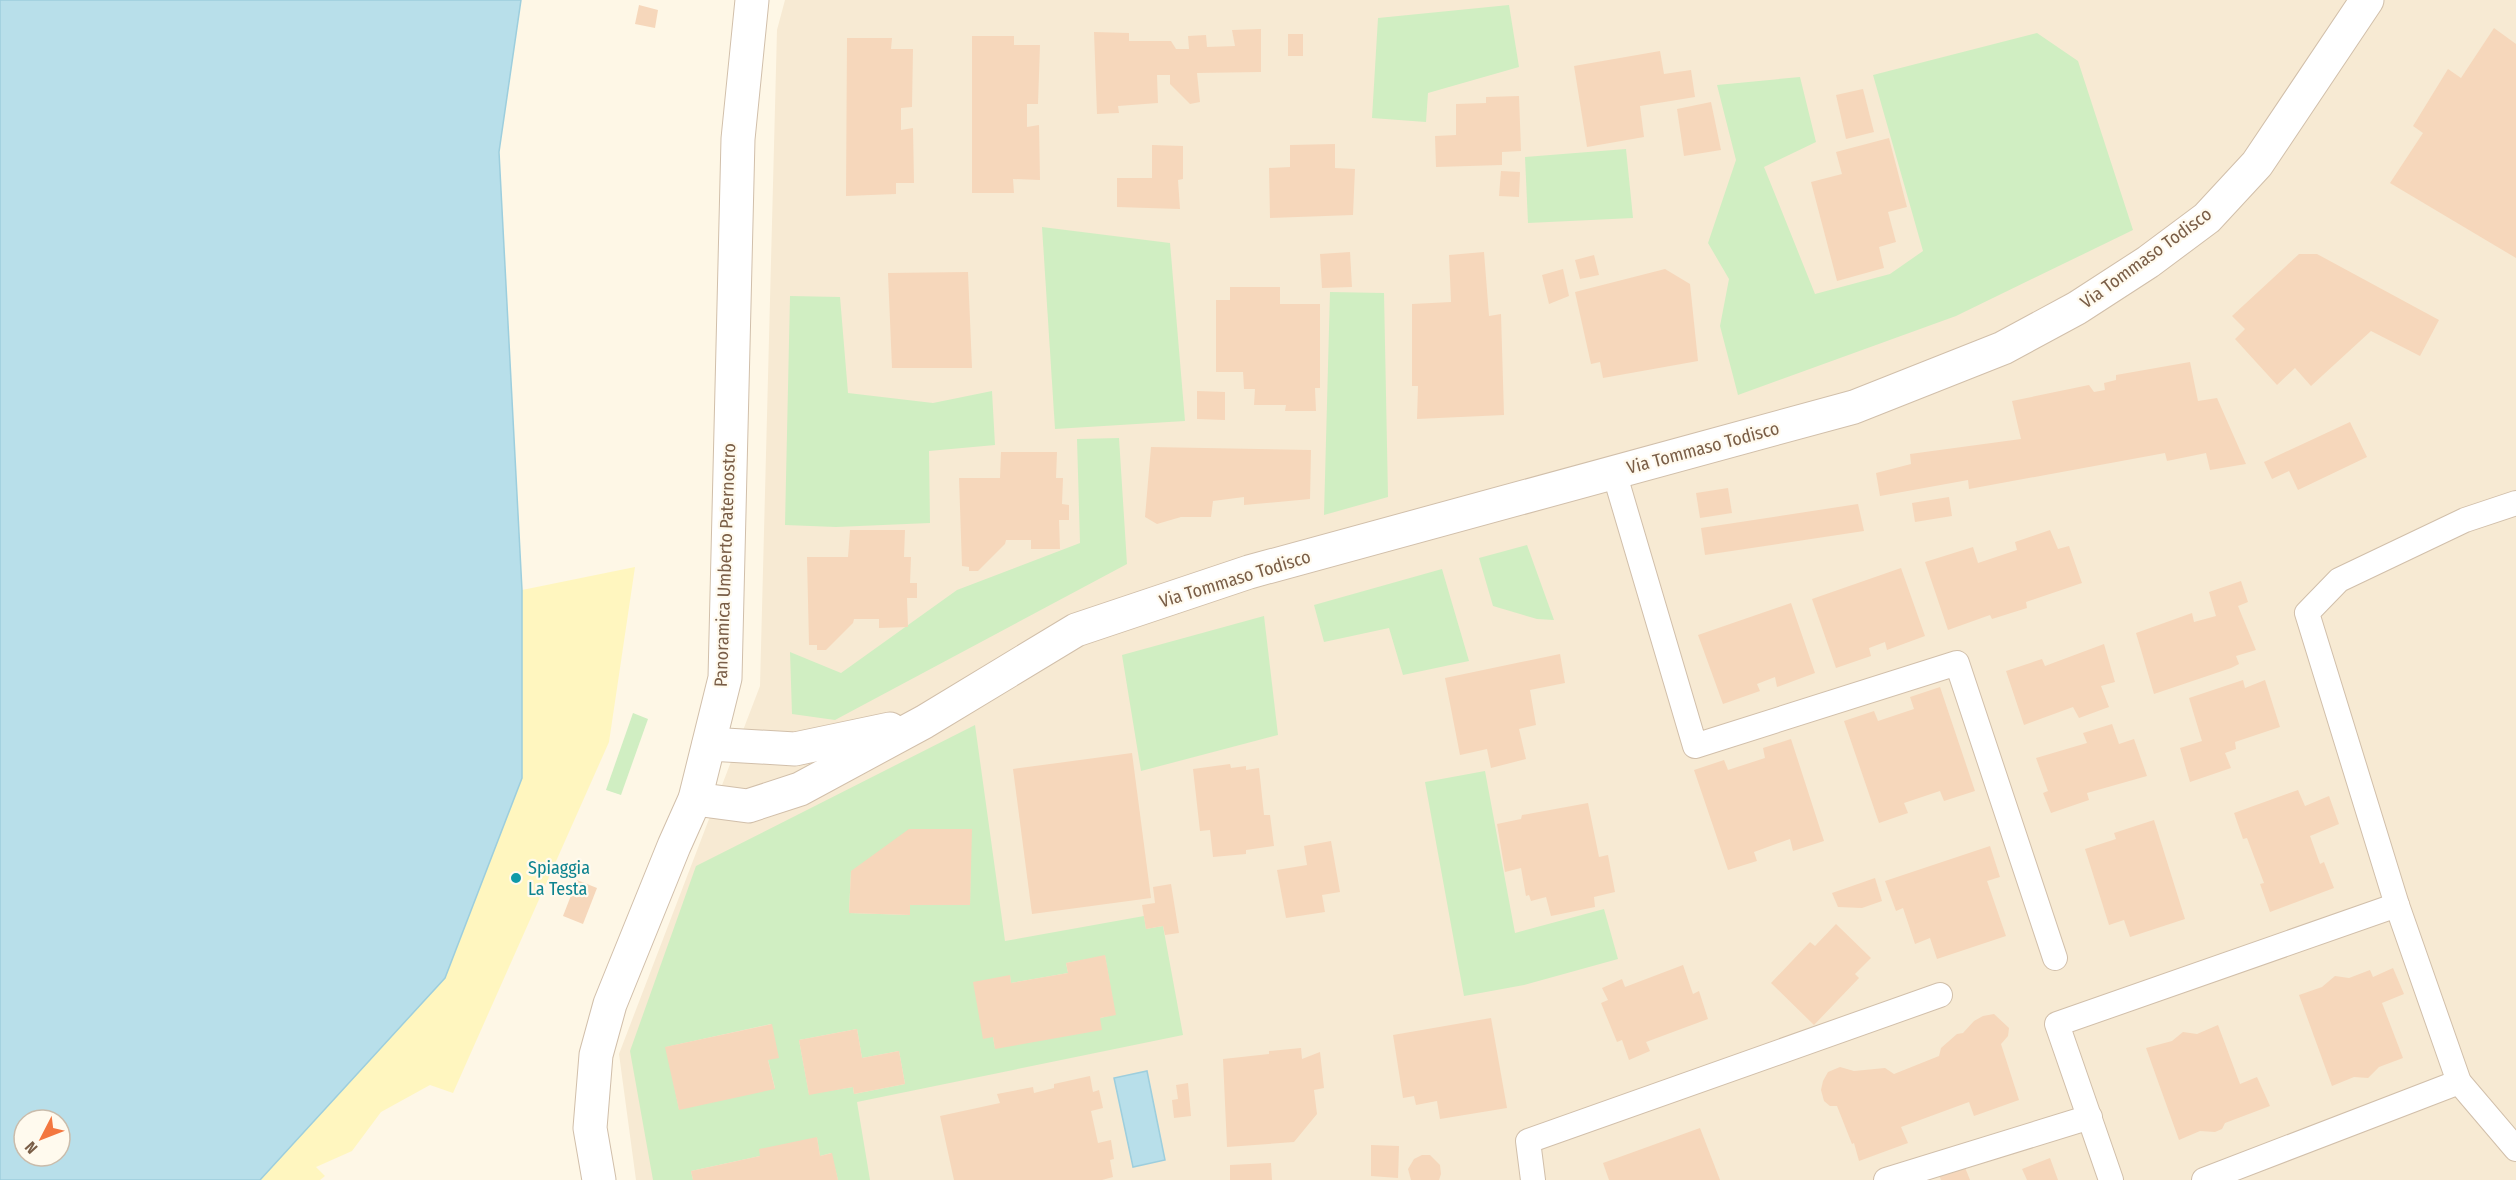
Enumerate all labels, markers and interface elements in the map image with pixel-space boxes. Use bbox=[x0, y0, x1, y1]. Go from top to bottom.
street label: Via Tommaso Todisco bbox=[2076, 203, 2216, 313]
street label: Via Tommaso Todisco bbox=[1624, 417, 1782, 479]
street label: Panoramica Umberto Paternostro bbox=[710, 443, 740, 687]
street label: Via Tommaso Todisco bbox=[1157, 546, 1313, 612]
place label: Spiaggia La Testa bbox=[528, 857, 590, 900]
marker: Spiaggia La Testa bbox=[509, 871, 523, 885]
north arrow bbox=[12, 1108, 72, 1168]
text: N bbox=[21, 1138, 41, 1158]

